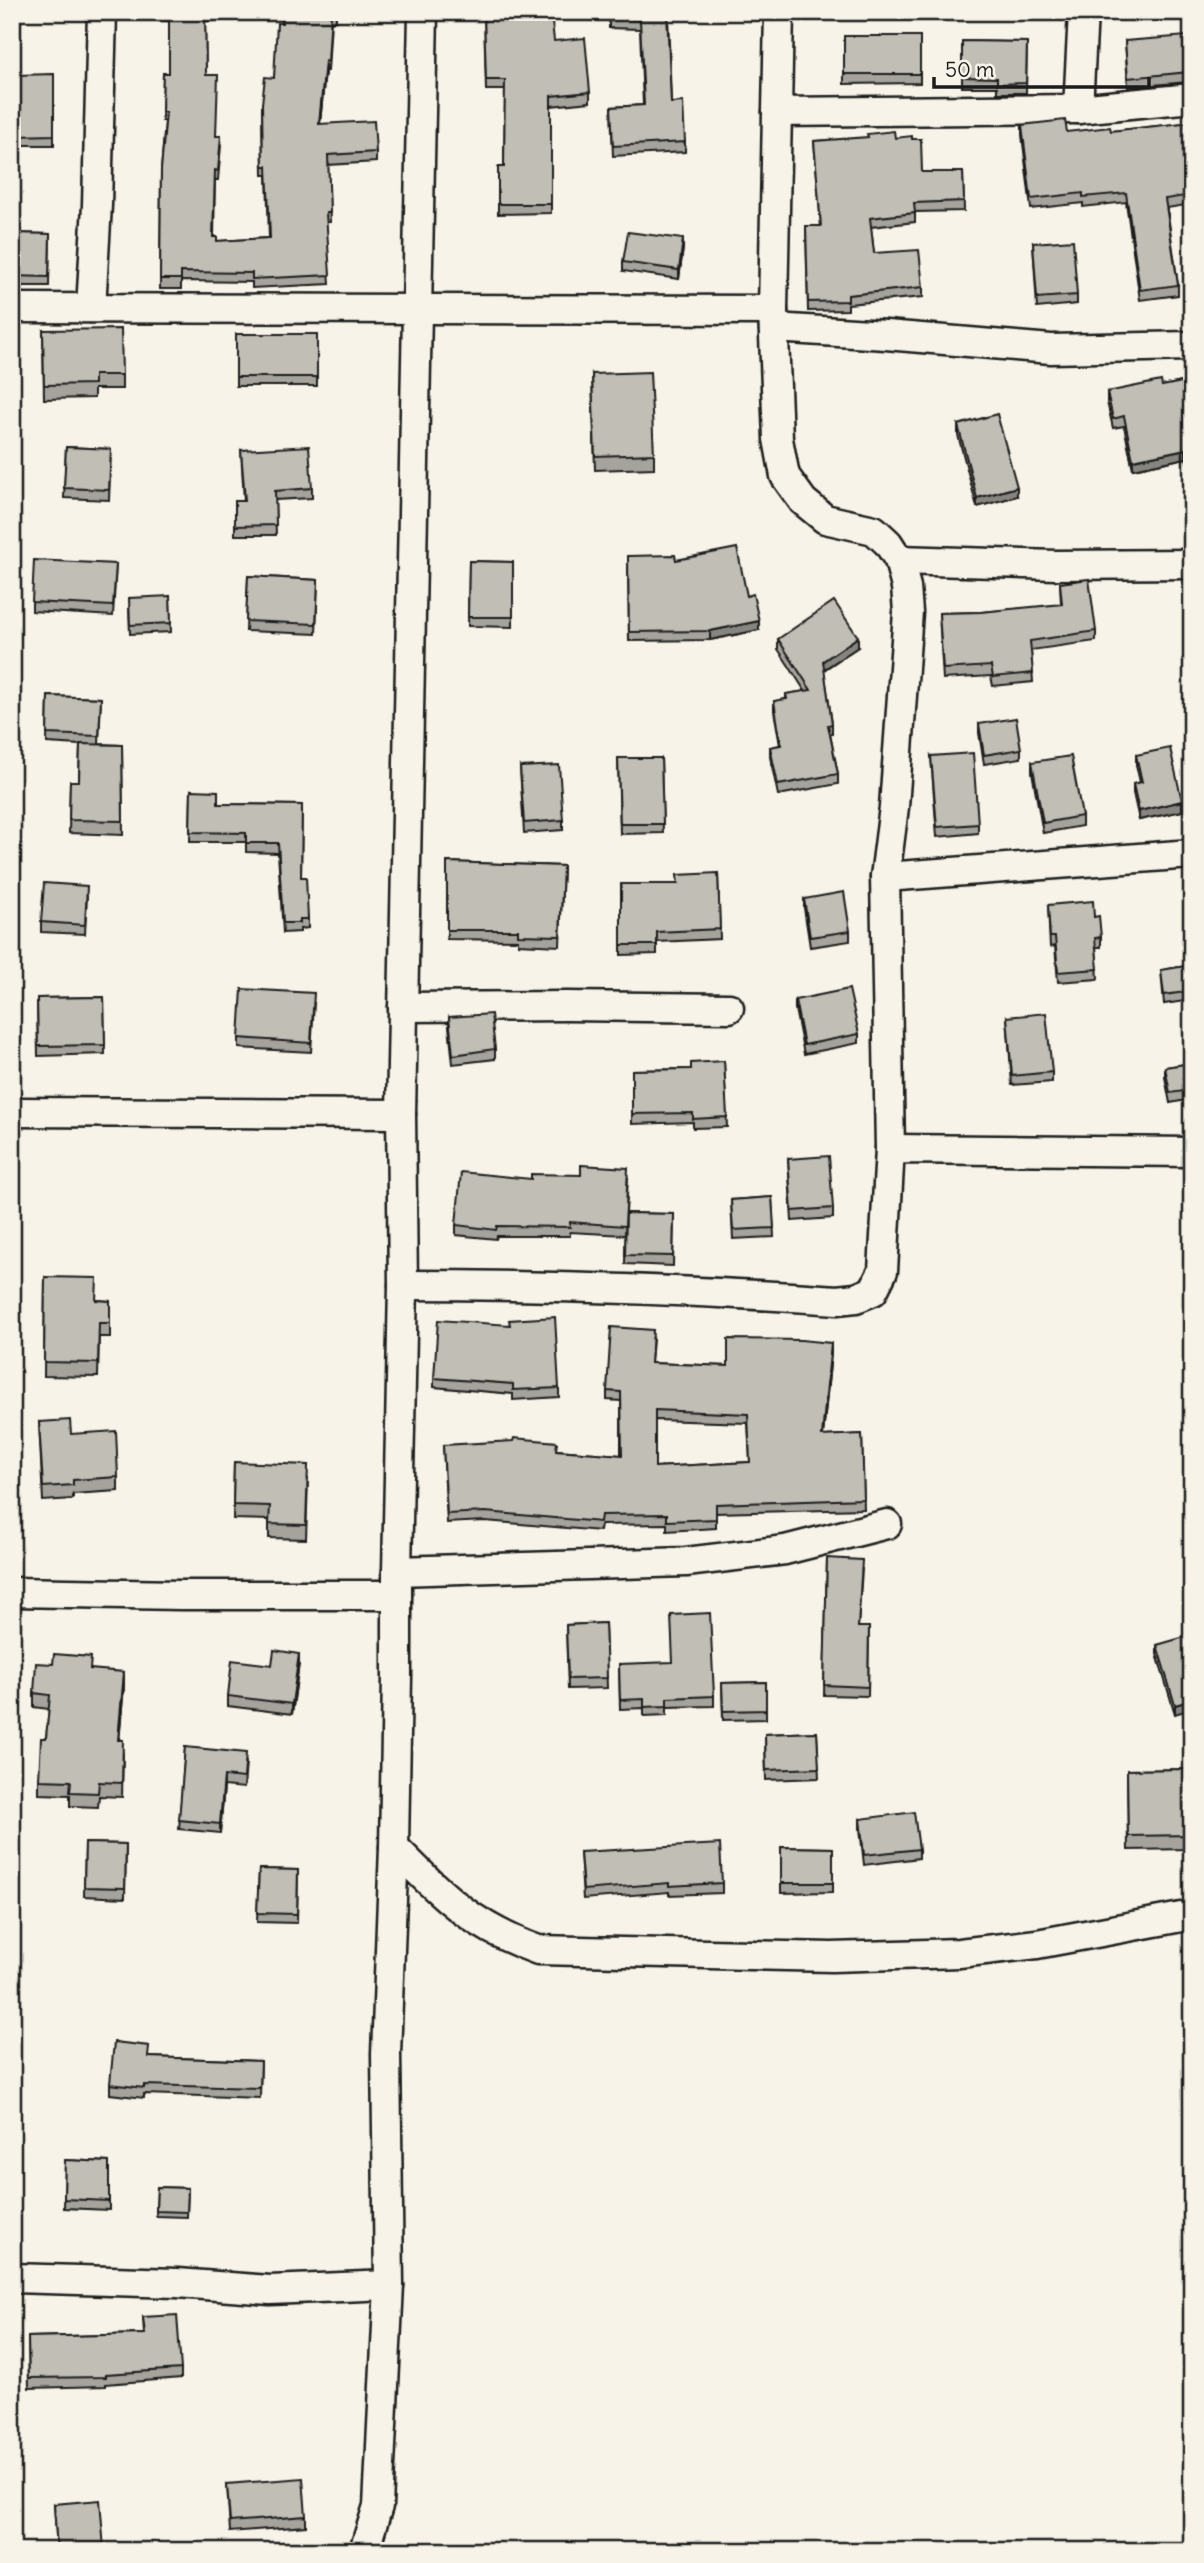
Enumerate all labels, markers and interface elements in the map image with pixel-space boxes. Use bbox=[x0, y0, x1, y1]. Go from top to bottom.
scale bar bbox=[934, 46, 1150, 90]
text: 50 m bbox=[945, 56, 994, 83]

